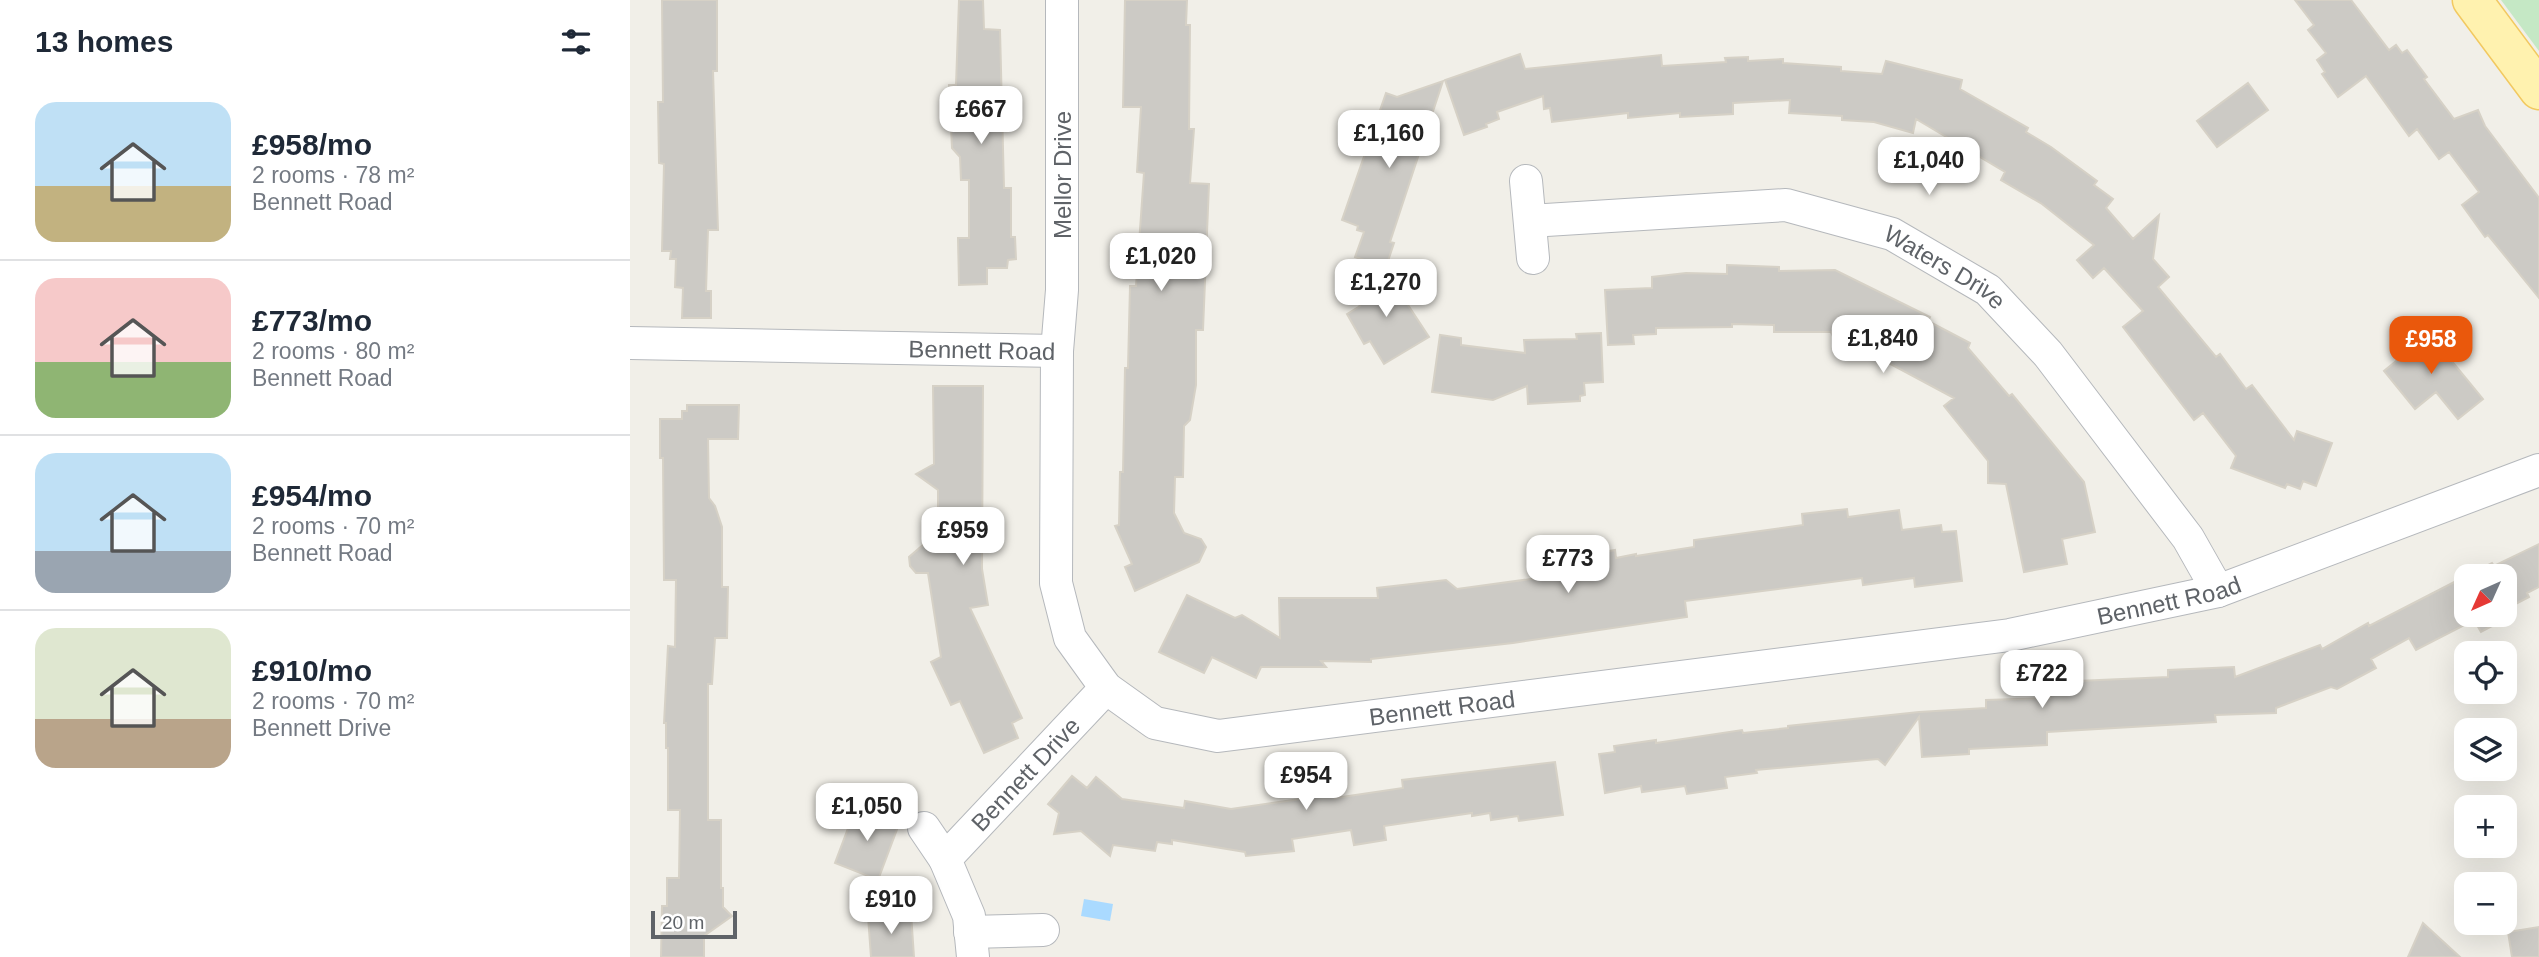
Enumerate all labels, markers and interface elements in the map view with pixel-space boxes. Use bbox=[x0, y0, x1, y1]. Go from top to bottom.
icon: filters bbox=[557, 23, 595, 61]
text: 13 homes bbox=[35, 25, 173, 58]
pin: £667 bbox=[940, 86, 1022, 146]
text: £667 bbox=[955, 96, 1007, 122]
pin: £1,160 bbox=[1332, 110, 1446, 170]
street label: Mellor Drive bbox=[1049, 111, 1076, 239]
text: £1,160 bbox=[1354, 120, 1424, 146]
text: £958/mo bbox=[252, 128, 372, 161]
icon: home bbox=[91, 130, 175, 214]
pin: £1,040 bbox=[1872, 138, 1986, 197]
text: £1,040 bbox=[1894, 147, 1964, 173]
text: 2 rooms · 78 m² bbox=[252, 162, 414, 188]
text: Bennett Road bbox=[252, 189, 393, 215]
street label: Waters Drive bbox=[1880, 219, 2012, 314]
pin: £1,020 bbox=[1104, 233, 1218, 293]
text: £1,020 bbox=[1126, 243, 1196, 269]
pin: £1,270 bbox=[1329, 260, 1443, 319]
text: £1,270 bbox=[1351, 269, 1421, 295]
text: £773/mo bbox=[252, 304, 372, 337]
icon: home bbox=[91, 306, 175, 390]
pin: £1,840 bbox=[1826, 316, 1940, 375]
pin: £958 bbox=[2390, 316, 2472, 376]
text: £1,840 bbox=[1848, 325, 1918, 351]
text: £958 bbox=[2405, 326, 2457, 352]
street label: Bennett Road bbox=[908, 335, 1056, 364]
text: 2 rooms · 80 m² bbox=[252, 338, 414, 364]
text: Bennett Road bbox=[252, 365, 393, 391]
text: £954/mo bbox=[252, 479, 372, 512]
icon: home bbox=[91, 481, 175, 565]
pin: £959 bbox=[922, 508, 1004, 567]
text: 2 rooms · 70 m² bbox=[252, 513, 414, 539]
text: £959 bbox=[937, 517, 989, 543]
pin: £773 bbox=[1527, 536, 1609, 595]
text: Bennett Road bbox=[252, 540, 393, 566]
text: £773 bbox=[1542, 545, 1594, 571]
north arrow bbox=[2454, 564, 2516, 626]
map controls bbox=[2454, 564, 2517, 935]
street label: Bennett Road bbox=[2094, 570, 2245, 630]
button: locate bbox=[2454, 641, 2517, 704]
pin: £722 bbox=[2001, 650, 2083, 710]
text: £910/mo bbox=[252, 654, 372, 687]
icon: home bbox=[91, 656, 175, 740]
text: £722 bbox=[2016, 660, 2068, 686]
street label: Bennett Road bbox=[1368, 685, 1517, 730]
text: 2 rooms · 70 m² bbox=[252, 688, 414, 714]
street label: Bennett Drive bbox=[965, 712, 1085, 836]
text: Bennett Drive bbox=[252, 715, 391, 741]
button: layers bbox=[2454, 718, 2517, 781]
pin: £954 bbox=[1265, 752, 1347, 812]
text: £954 bbox=[1280, 762, 1332, 788]
pin: £1,050 bbox=[810, 784, 924, 843]
text: £1,050 bbox=[832, 793, 902, 819]
button: + bbox=[2454, 795, 2517, 858]
button: − bbox=[2454, 872, 2517, 935]
pin: £910 bbox=[850, 876, 932, 936]
text: £910 bbox=[865, 886, 917, 912]
scale bar bbox=[651, 908, 737, 940]
text: 20 m bbox=[662, 912, 704, 933]

